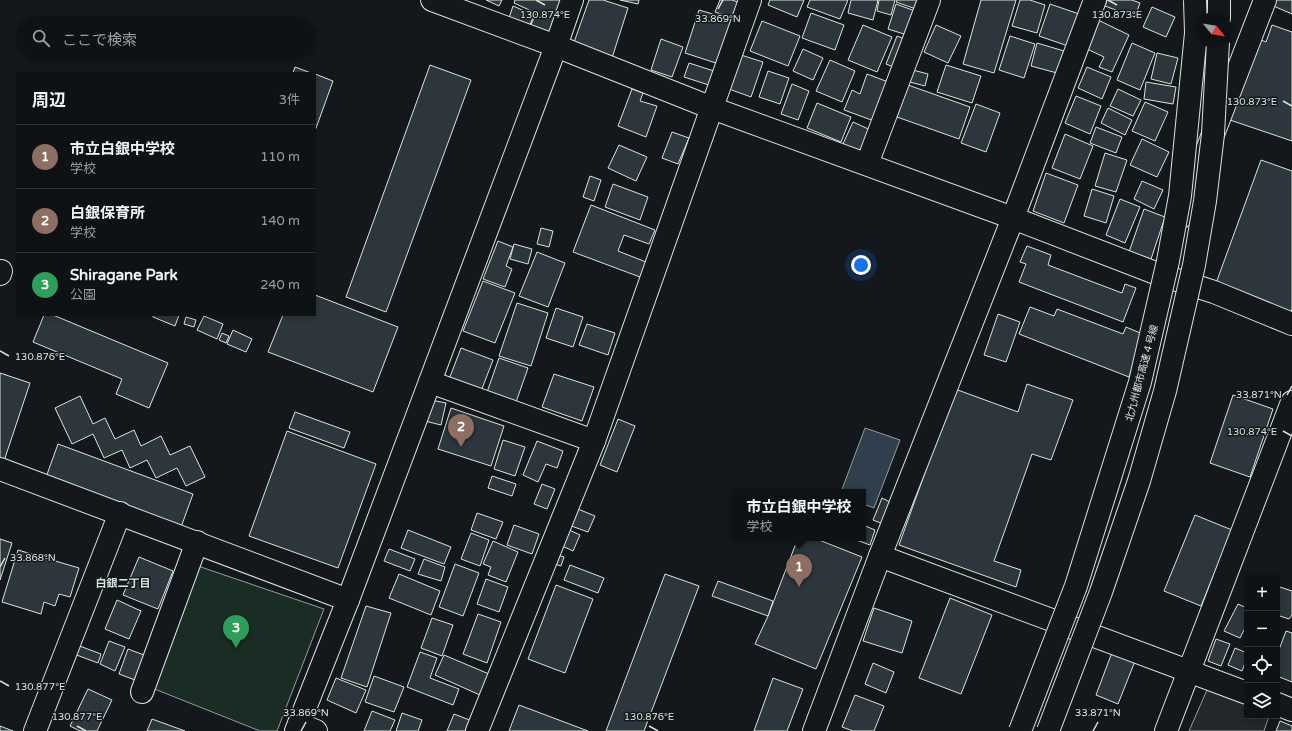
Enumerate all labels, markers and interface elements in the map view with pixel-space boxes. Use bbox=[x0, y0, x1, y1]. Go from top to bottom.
text: 130.874°E bbox=[520, 9, 570, 21]
text: 130.873°E bbox=[1092, 9, 1142, 21]
north arrow bbox=[1196, 12, 1232, 48]
text: 33.869°N bbox=[695, 13, 741, 25]
search box bbox=[16, 16, 316, 60]
icon: search bbox=[30, 27, 52, 49]
text: ここで検索 bbox=[62, 31, 137, 49]
text: 周辺 bbox=[32, 90, 66, 111]
text: 3件 bbox=[279, 92, 300, 108]
text: 130.873°E bbox=[1227, 96, 1277, 108]
text: 市立白銀中学校 bbox=[70, 140, 175, 158]
text: 1 bbox=[41, 149, 49, 165]
text: 110 m bbox=[260, 149, 300, 165]
text: 学校 bbox=[70, 161, 96, 177]
text: 白銀保育所 bbox=[70, 204, 145, 222]
text: 2 bbox=[41, 213, 49, 229]
text: 140 m bbox=[260, 213, 300, 229]
text: 学校 bbox=[70, 225, 96, 241]
your location bbox=[851, 255, 871, 275]
text: Shiragane Park bbox=[70, 266, 178, 284]
text: 3 bbox=[41, 277, 49, 293]
text: 240 m bbox=[260, 277, 300, 293]
text: 公園 bbox=[70, 287, 96, 303]
street label: 北九州都市高速４号線 bbox=[1123, 323, 1161, 423]
text: 130.876°E bbox=[15, 351, 65, 363]
text: 33.871°N bbox=[1236, 389, 1282, 401]
pin: 2 bbox=[448, 414, 474, 447]
text: 130.874°E bbox=[1227, 426, 1277, 438]
popup bbox=[732, 489, 866, 541]
text: 市立白銀中学校 bbox=[746, 498, 852, 516]
text: 学校 bbox=[746, 519, 773, 535]
text: 33.868°N bbox=[10, 552, 56, 564]
pin: 1 bbox=[786, 554, 812, 587]
map controls bbox=[1244, 575, 1280, 719]
button: + bbox=[1244, 575, 1280, 611]
district label: 白銀二丁目 bbox=[96, 577, 151, 590]
button: − bbox=[1244, 611, 1280, 647]
pin: 3 bbox=[223, 615, 249, 648]
button: locate bbox=[1244, 647, 1280, 683]
text: 130.877°E bbox=[15, 681, 65, 693]
button: layers bbox=[1244, 683, 1280, 719]
text: 33.869°N bbox=[283, 707, 329, 719]
text: 33.871°N bbox=[1075, 707, 1121, 719]
text: 130.877°E bbox=[52, 711, 102, 723]
text: 130.876°E bbox=[624, 711, 674, 723]

